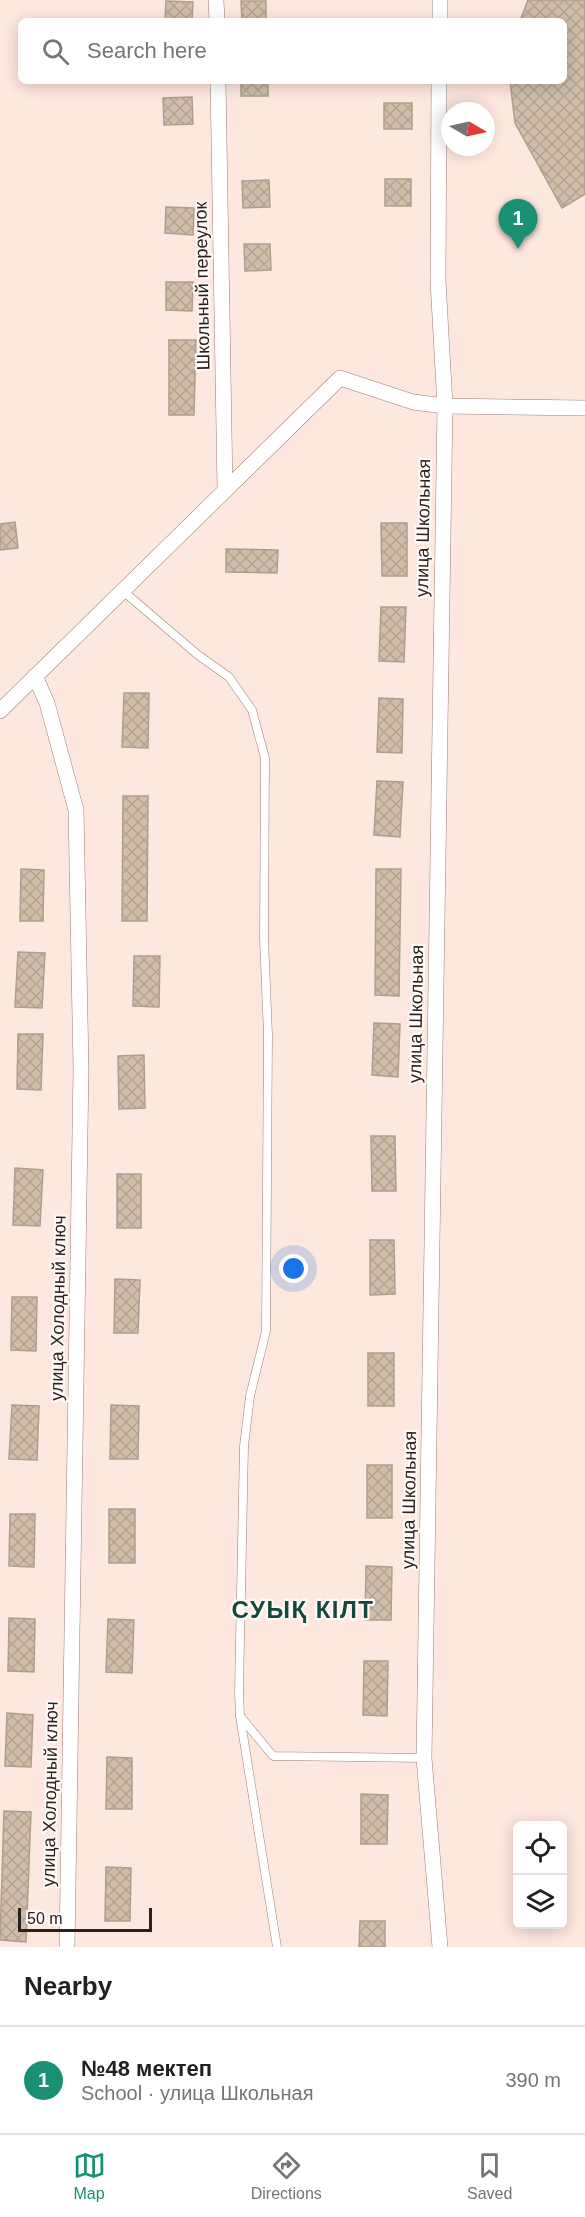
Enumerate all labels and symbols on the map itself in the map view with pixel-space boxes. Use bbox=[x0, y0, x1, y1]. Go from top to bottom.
north arrow bbox=[441, 102, 495, 156]
pin: 1 bbox=[498, 200, 538, 249]
street label: Школьный переулок bbox=[191, 201, 213, 371]
street label: улица Школьная bbox=[412, 459, 434, 597]
street label: улица Школьная bbox=[405, 945, 427, 1083]
street label: улица Холодный ключ bbox=[46, 1215, 70, 1401]
your location bbox=[279, 1254, 308, 1283]
street label: улица Школьная bbox=[398, 1431, 420, 1569]
district label: СУЫҚ КІЛТ bbox=[231, 1596, 375, 1623]
street label: улица Холодный ключ bbox=[38, 1701, 62, 1887]
scale bar bbox=[18, 1905, 152, 1932]

